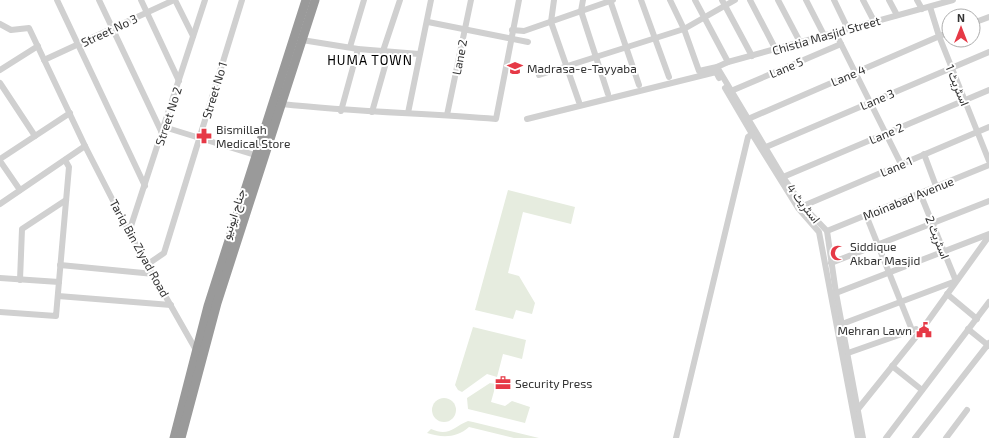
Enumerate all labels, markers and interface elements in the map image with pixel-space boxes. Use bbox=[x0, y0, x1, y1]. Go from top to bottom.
north arrow bbox=[941, 8, 981, 48]
street label: Street No 3 bbox=[79, 11, 139, 49]
text: N bbox=[957, 11, 965, 24]
street label: Chistia Masjid Street bbox=[770, 13, 882, 58]
street label: Lane 2 bbox=[449, 38, 469, 76]
district label: HUMA TOWN bbox=[327, 52, 413, 68]
street label: Lane 5 bbox=[767, 54, 805, 80]
school or university icon: Madrasa-e-Tayyaba bbox=[506, 59, 524, 77]
street label: Street No 1 bbox=[199, 60, 229, 120]
place label: Madrasa-e-Tayyaba bbox=[527, 61, 637, 75]
street label: Lane 4 bbox=[829, 61, 867, 89]
street label: اسٹریٹ 1 bbox=[942, 62, 973, 108]
street label: Street No 2 bbox=[152, 85, 184, 147]
street label: Lane 3 bbox=[858, 86, 896, 112]
street label: Lane 2 bbox=[867, 120, 905, 146]
place label: Bismillah Medical Store bbox=[216, 122, 290, 150]
pharmacy icon: Bismillah Medical Store bbox=[195, 127, 213, 145]
street label: Lane 1 bbox=[878, 153, 914, 179]
street label: Moinabad Avenue bbox=[861, 173, 955, 223]
street label: اسٹریٹ 4 bbox=[783, 181, 824, 227]
street label: جناح ایونیو bbox=[218, 187, 251, 242]
street label: Tariq Bin Ziyad Road bbox=[107, 197, 173, 299]
street label: اسٹریٹ 2 bbox=[921, 213, 953, 261]
place label: Siddique Akbar Masjid bbox=[850, 239, 920, 268]
mosque icon: Siddique Akbar Masjid bbox=[829, 244, 847, 262]
public building icon: Mehran Lawn bbox=[915, 321, 933, 339]
place label: Mehran Lawn bbox=[837, 323, 912, 337]
office icon: Security Press bbox=[494, 374, 512, 392]
place label: Security Press bbox=[515, 376, 592, 390]

